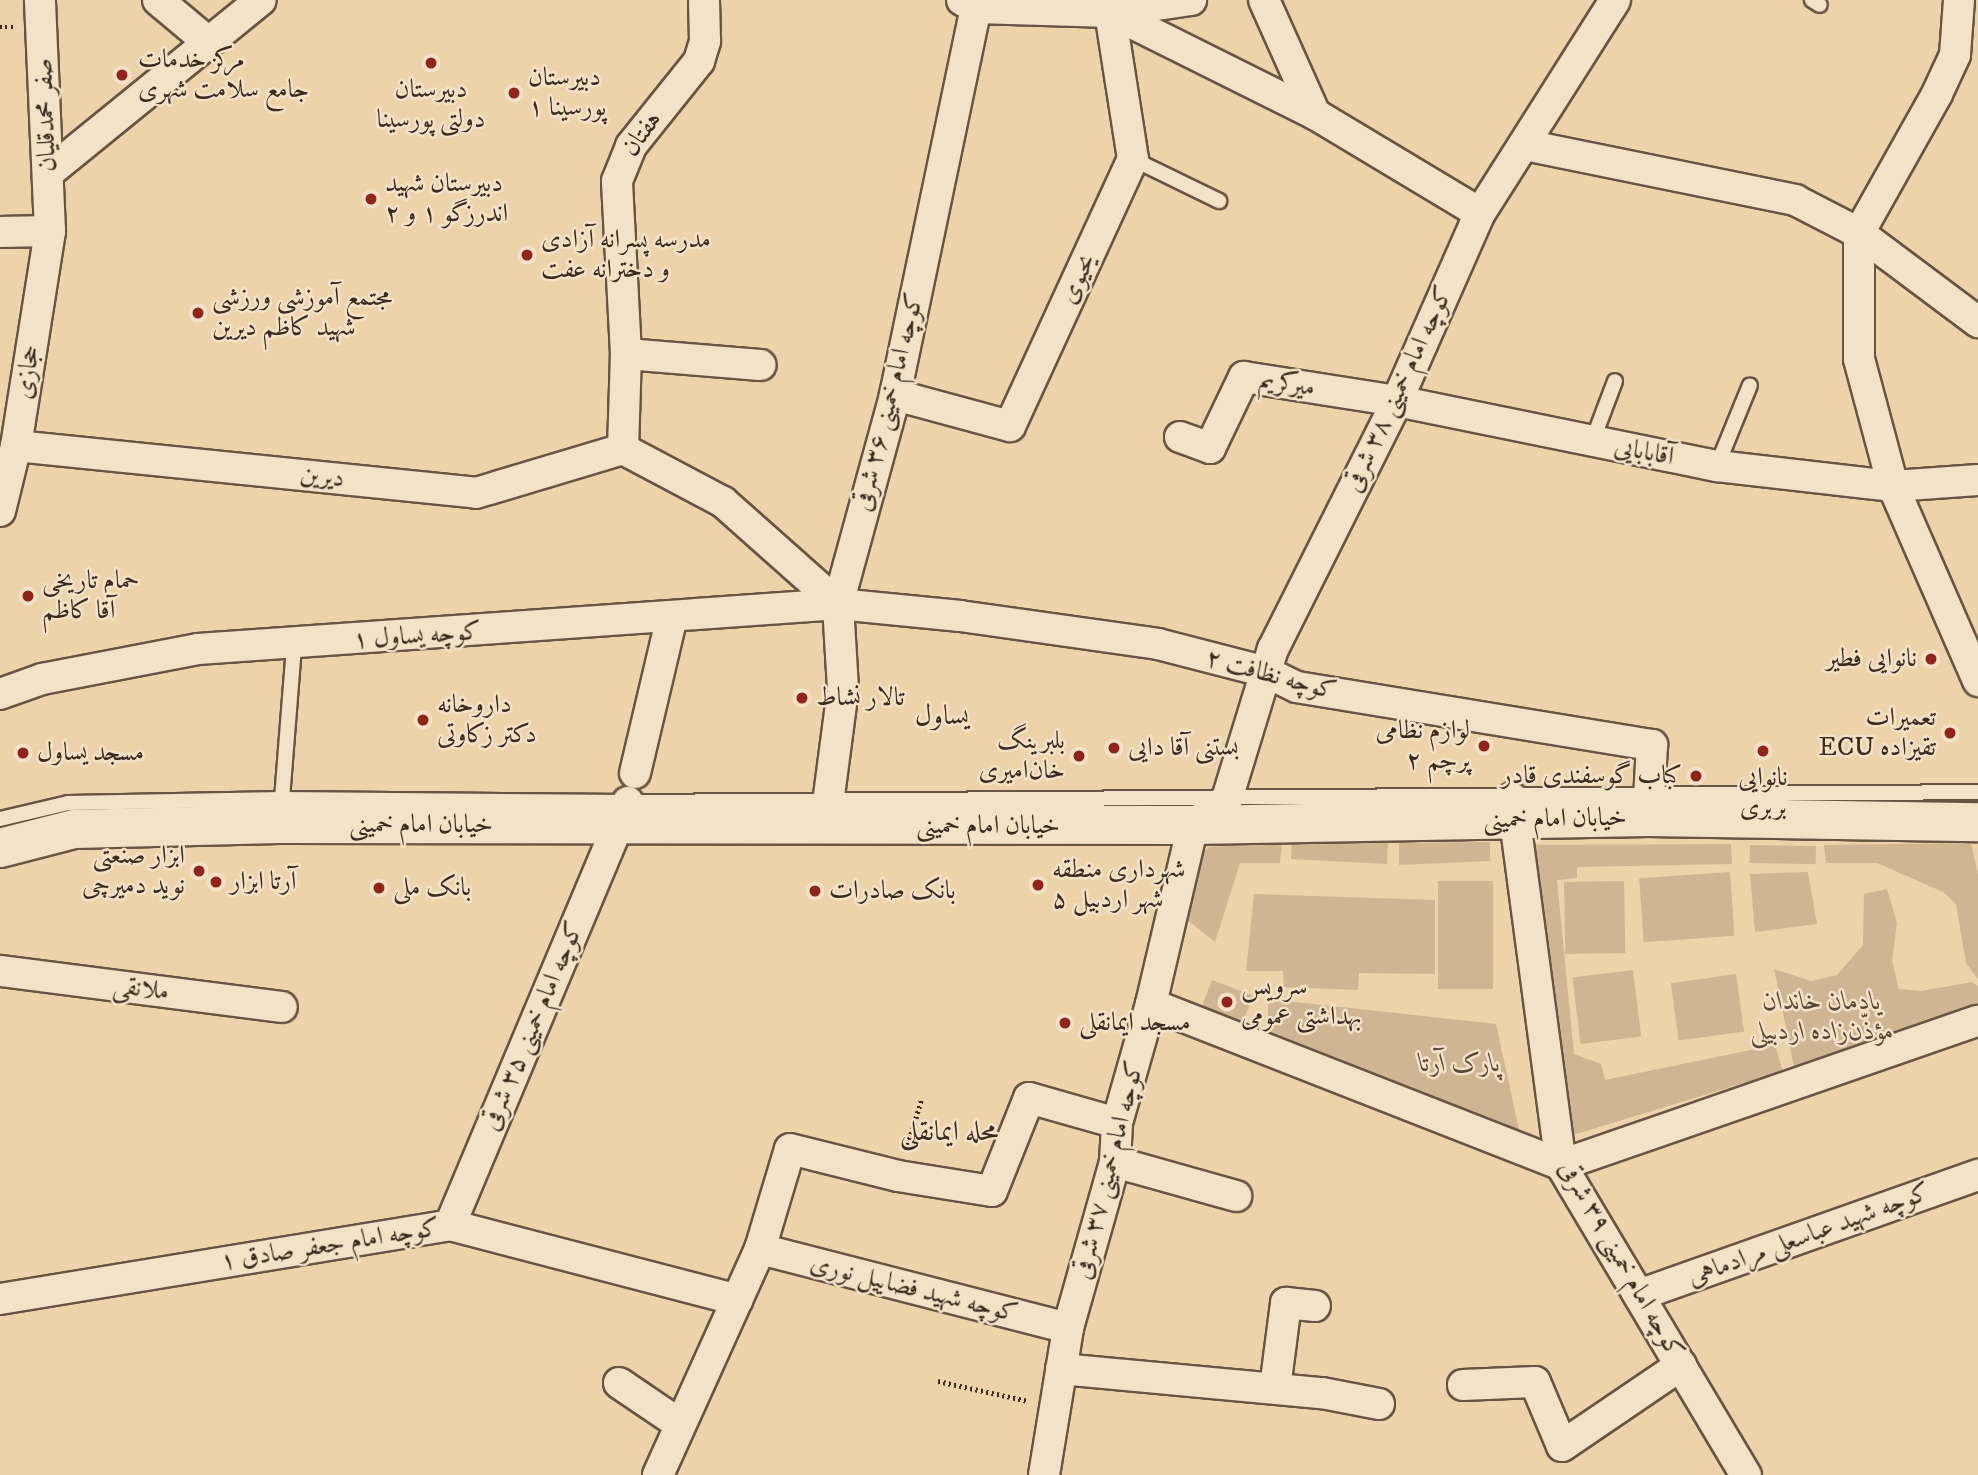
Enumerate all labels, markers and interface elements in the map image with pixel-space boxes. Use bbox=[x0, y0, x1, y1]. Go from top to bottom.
place label: مرکز خدمات جامع سلامت شهری bbox=[138, 44, 309, 106]
marker: دبیرستان دولتی پورسینا bbox=[423, 55, 439, 71]
street label: صفر محمدقلیان bbox=[28, 58, 64, 172]
place label: دبیرستان پورسینا ۱ bbox=[528, 62, 606, 124]
marker: مرکز خدمات جامع سلامت شهری bbox=[112, 65, 132, 85]
place label: دبیرستان دولتی پورسینا bbox=[377, 74, 485, 136]
marker: دبیرستان پورسینا ۱ bbox=[506, 85, 522, 101]
street label: هفتان bbox=[615, 105, 669, 163]
place label: دبیرستان شهید اندرزگو ۱ و ۲ bbox=[385, 168, 508, 230]
marker: دبیرستان شهید اندرزگو ۱ و ۲ bbox=[363, 191, 379, 207]
place label: مدرسه پسرانه آزادی و دخترانه عفت bbox=[541, 224, 711, 286]
marker: مدرسه پسرانه آزادی و دخترانه عفت bbox=[519, 247, 535, 263]
street label: یحیوی bbox=[1053, 249, 1103, 309]
street label: کوچه امام خمینی ۳۸ شرقی bbox=[1338, 281, 1460, 497]
place label: مجتمع آموزشی ورزشی شهید کاظم دیرین bbox=[212, 282, 392, 344]
street label: کوچه امام خمینی ۳۶ شرقی bbox=[847, 290, 931, 514]
marker: مجتمع آموزشی ورزشی شهید کاظم دیرین bbox=[190, 305, 206, 321]
street label: حجازی bbox=[8, 343, 48, 401]
street label: میرکریم bbox=[1257, 364, 1317, 404]
street label: آقابابایی bbox=[1612, 431, 1676, 473]
street label: دیرین bbox=[298, 459, 346, 495]
place label: حمام تاریخی آقا کاظم bbox=[42, 565, 140, 626]
marker: حمام تاریخی آقا کاظم bbox=[20, 588, 36, 604]
street label: کوچه یساول ۱ bbox=[352, 616, 482, 656]
street label: کوچه نظافت ۲ bbox=[1202, 643, 1340, 707]
place label: نانوایی فطیر bbox=[1826, 643, 1917, 675]
marker: نانوایی فطیر bbox=[1923, 651, 1939, 667]
place label: تالار نشاط bbox=[816, 682, 905, 714]
place label: داروخانه دکتر زکاوتی bbox=[437, 689, 537, 750]
marker: تالار نشاط bbox=[794, 690, 810, 706]
district label: یساول bbox=[915, 699, 969, 733]
place label: تعمیرات ECU تقیزاده bbox=[1819, 702, 1936, 764]
marker: داروخانه دکتر زکاوتی bbox=[415, 712, 431, 728]
place label: لوازم نظامی پرچم ۲ bbox=[1376, 715, 1470, 776]
place label: بلبرینگ خان‌امیری bbox=[979, 725, 1065, 786]
marker: تعمیرات ECU تقیزاده bbox=[1942, 725, 1958, 741]
place label: بستنی آقا دایی bbox=[1128, 732, 1239, 764]
place label: مسجد یساول bbox=[37, 737, 144, 769]
marker: لوازم نظامی پرچم ۲ bbox=[1476, 738, 1492, 754]
marker: بستنی آقا دایی bbox=[1106, 740, 1122, 756]
marker: نانوایی بربری bbox=[1755, 743, 1771, 759]
marker: مسجد یساول bbox=[15, 745, 31, 761]
marker: بلبرینگ خان‌امیری bbox=[1071, 748, 1087, 764]
place label: کباب گوسفندی قادر bbox=[1501, 760, 1682, 792]
place label: نانوایی بربری bbox=[1738, 762, 1788, 824]
marker: کباب گوسفندی قادر bbox=[1688, 768, 1704, 784]
street label: خیابان امام خمینی bbox=[1483, 802, 1627, 836]
street label: خیابان امام خمینی bbox=[349, 809, 493, 841]
street label: خیابان امام خمینی bbox=[916, 810, 1060, 842]
place label: ابزار صنعتی نوید دمیرچی bbox=[82, 840, 185, 902]
place label: شهرداری منطقه ۵ شهر اردبیل bbox=[1052, 854, 1185, 916]
marker: ابزار صنعتی نوید دمیرچی bbox=[191, 863, 207, 879]
place label: آرتا ابزار bbox=[230, 866, 296, 898]
place label: بانک ملی bbox=[393, 872, 471, 904]
marker: آرتا ابزار bbox=[208, 874, 224, 890]
place label: بانک صادرات bbox=[829, 875, 956, 907]
marker: شهرداری منطقه ۵ شهر اردبیل bbox=[1030, 877, 1046, 893]
marker: بانک ملی bbox=[371, 880, 387, 896]
marker: بانک صادرات bbox=[807, 883, 823, 899]
street label: کوچه امام خمینی ۳۵ شرقی bbox=[475, 917, 591, 1135]
street label: ملانقی bbox=[111, 970, 171, 1008]
place label: سرویس بهداشتی عمومی bbox=[1241, 971, 1362, 1032]
park label: یادمان خاندان مؤذّن‌زاده اردبیلی bbox=[1750, 986, 1894, 1048]
marker: سرویس بهداشتی عمومی bbox=[1219, 994, 1235, 1010]
place label: مسجد ایمانقلی bbox=[1079, 1007, 1191, 1039]
marker: مسجد ایمانقلی bbox=[1057, 1015, 1073, 1031]
park label: پارک آرتا bbox=[1419, 1048, 1501, 1080]
street label: کوچه امام خمینی ۳۷ شرقی bbox=[1067, 1058, 1151, 1282]
district label: محله ایمانقلی bbox=[900, 1115, 998, 1149]
street label: کوچه امام خمینی ۳۹ شرقی bbox=[1551, 1155, 1691, 1365]
street label: کوچه شهید عباسعلی مرادماهی bbox=[1684, 1177, 1934, 1293]
street label: کوچه امام جعفر صادق ۱ bbox=[218, 1212, 442, 1278]
street label: کوچه شهید فضاییل نوری bbox=[807, 1248, 1021, 1330]

